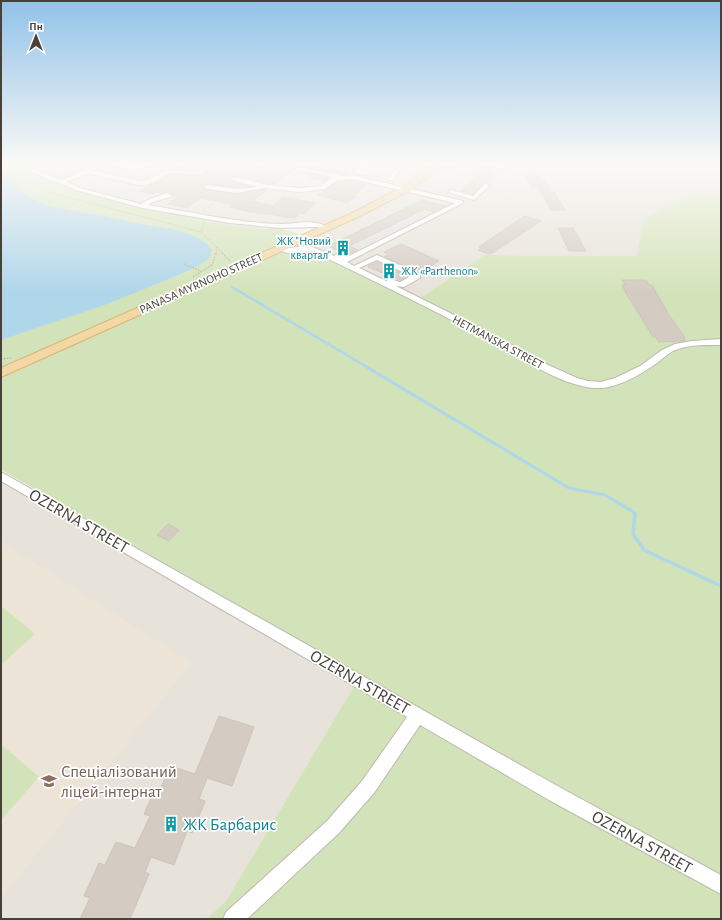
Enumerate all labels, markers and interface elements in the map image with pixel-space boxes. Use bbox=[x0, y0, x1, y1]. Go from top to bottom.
north arrow bbox=[16, 16, 56, 56]
text: Пн bbox=[29, 21, 43, 32]
place label: ЖК "Новий квартал" bbox=[277, 235, 331, 261]
building icon: ЖК "Новий квартал" bbox=[334, 239, 352, 257]
street label: PANASA MYRNOHO STREET bbox=[138, 250, 264, 316]
building icon: ЖК «Parthenon» bbox=[380, 262, 398, 280]
place label: ЖК «Parthenon» bbox=[401, 265, 479, 277]
street label: HETMANSKA STREET bbox=[451, 313, 546, 371]
street label: OZERNA STREET bbox=[26, 486, 132, 556]
street label: OZERNA STREET bbox=[307, 647, 413, 717]
place label: Спеціалізований ліцей-інтернат bbox=[61, 763, 177, 800]
school or university icon: Спеціалізований ліцей-інтернат bbox=[40, 772, 58, 790]
street label: OZERNA STREET bbox=[589, 807, 695, 877]
building icon: ЖК Барбарис bbox=[162, 815, 180, 833]
place label: ЖК Барбарис bbox=[183, 816, 277, 833]

